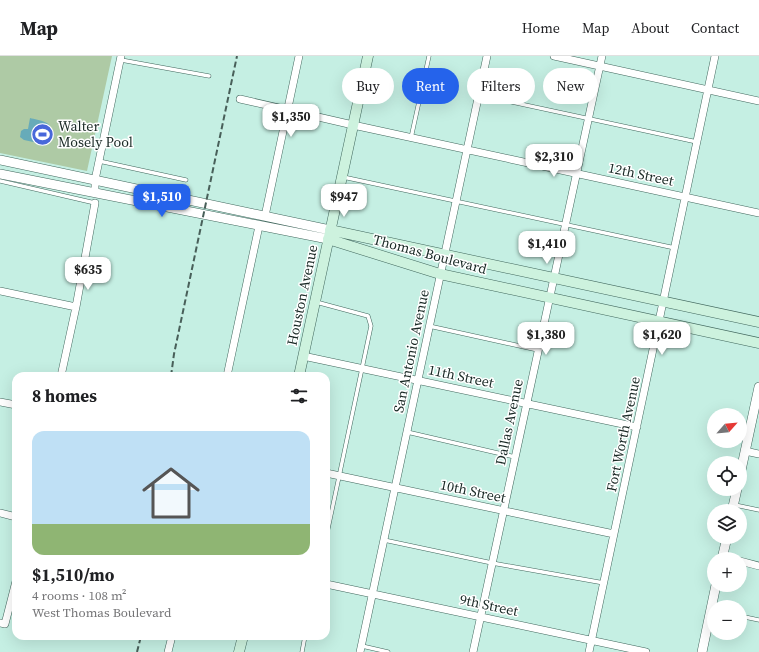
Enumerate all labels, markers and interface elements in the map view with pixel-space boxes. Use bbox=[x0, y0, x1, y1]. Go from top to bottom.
text: Map bbox=[20, 15, 58, 41]
text: Home bbox=[522, 18, 560, 38]
text: Map bbox=[582, 18, 609, 38]
text: About bbox=[631, 18, 669, 38]
text: Contact bbox=[691, 18, 739, 38]
chip: Buy bbox=[342, 68, 394, 104]
chip: Rent bbox=[402, 68, 459, 104]
chip: Filters bbox=[467, 68, 535, 104]
chip: New bbox=[543, 68, 598, 104]
pin: $1,350 bbox=[258, 104, 324, 138]
text: $1,350 bbox=[271, 108, 311, 125]
place label: Walter Mosely Pool bbox=[58, 116, 133, 152]
sports icon: Walter Mosely Pool bbox=[30, 121, 56, 147]
pin: $2,310 bbox=[521, 144, 587, 178]
text: $2,310 bbox=[534, 148, 574, 165]
street label: 12th Street bbox=[606, 157, 676, 191]
pin: $1,510 bbox=[129, 184, 195, 218]
pin: $947 bbox=[320, 184, 368, 218]
text: $1,510 bbox=[142, 188, 182, 205]
text: $947 bbox=[330, 188, 358, 205]
street label: Thomas Boulevard bbox=[371, 229, 489, 279]
pin: $1,410 bbox=[514, 231, 580, 265]
text: $1,410 bbox=[527, 235, 567, 252]
street label: Houston Avenue bbox=[282, 243, 322, 347]
pin: $635 bbox=[64, 257, 112, 291]
text: $635 bbox=[74, 261, 102, 278]
street label: San Antonio Avenue bbox=[388, 288, 434, 414]
pin: $1,380 bbox=[513, 322, 579, 356]
pin: $1,620 bbox=[629, 322, 695, 356]
text: $1,380 bbox=[526, 326, 566, 343]
text: $1,620 bbox=[642, 326, 682, 343]
street label: 11th Street bbox=[426, 359, 496, 393]
street label: Fort Worth Avenue bbox=[601, 375, 645, 493]
street label: Dallas Avenue bbox=[490, 377, 528, 467]
text: 8 homes bbox=[32, 384, 97, 408]
icon: filters bbox=[288, 385, 310, 407]
north arrow bbox=[707, 408, 747, 448]
map controls bbox=[707, 408, 747, 640]
button: locate bbox=[707, 456, 747, 496]
icon: home bbox=[135, 457, 207, 529]
street label: 10th Street bbox=[438, 474, 508, 508]
button: layers bbox=[707, 504, 747, 544]
button: + bbox=[707, 552, 747, 592]
text: $1,510/mo bbox=[32, 563, 114, 587]
text: 4 rooms · 108 m² bbox=[32, 587, 127, 604]
street label: 9th Street bbox=[458, 589, 521, 621]
button: − bbox=[707, 600, 747, 640]
text: West Thomas Boulevard bbox=[32, 604, 171, 621]

